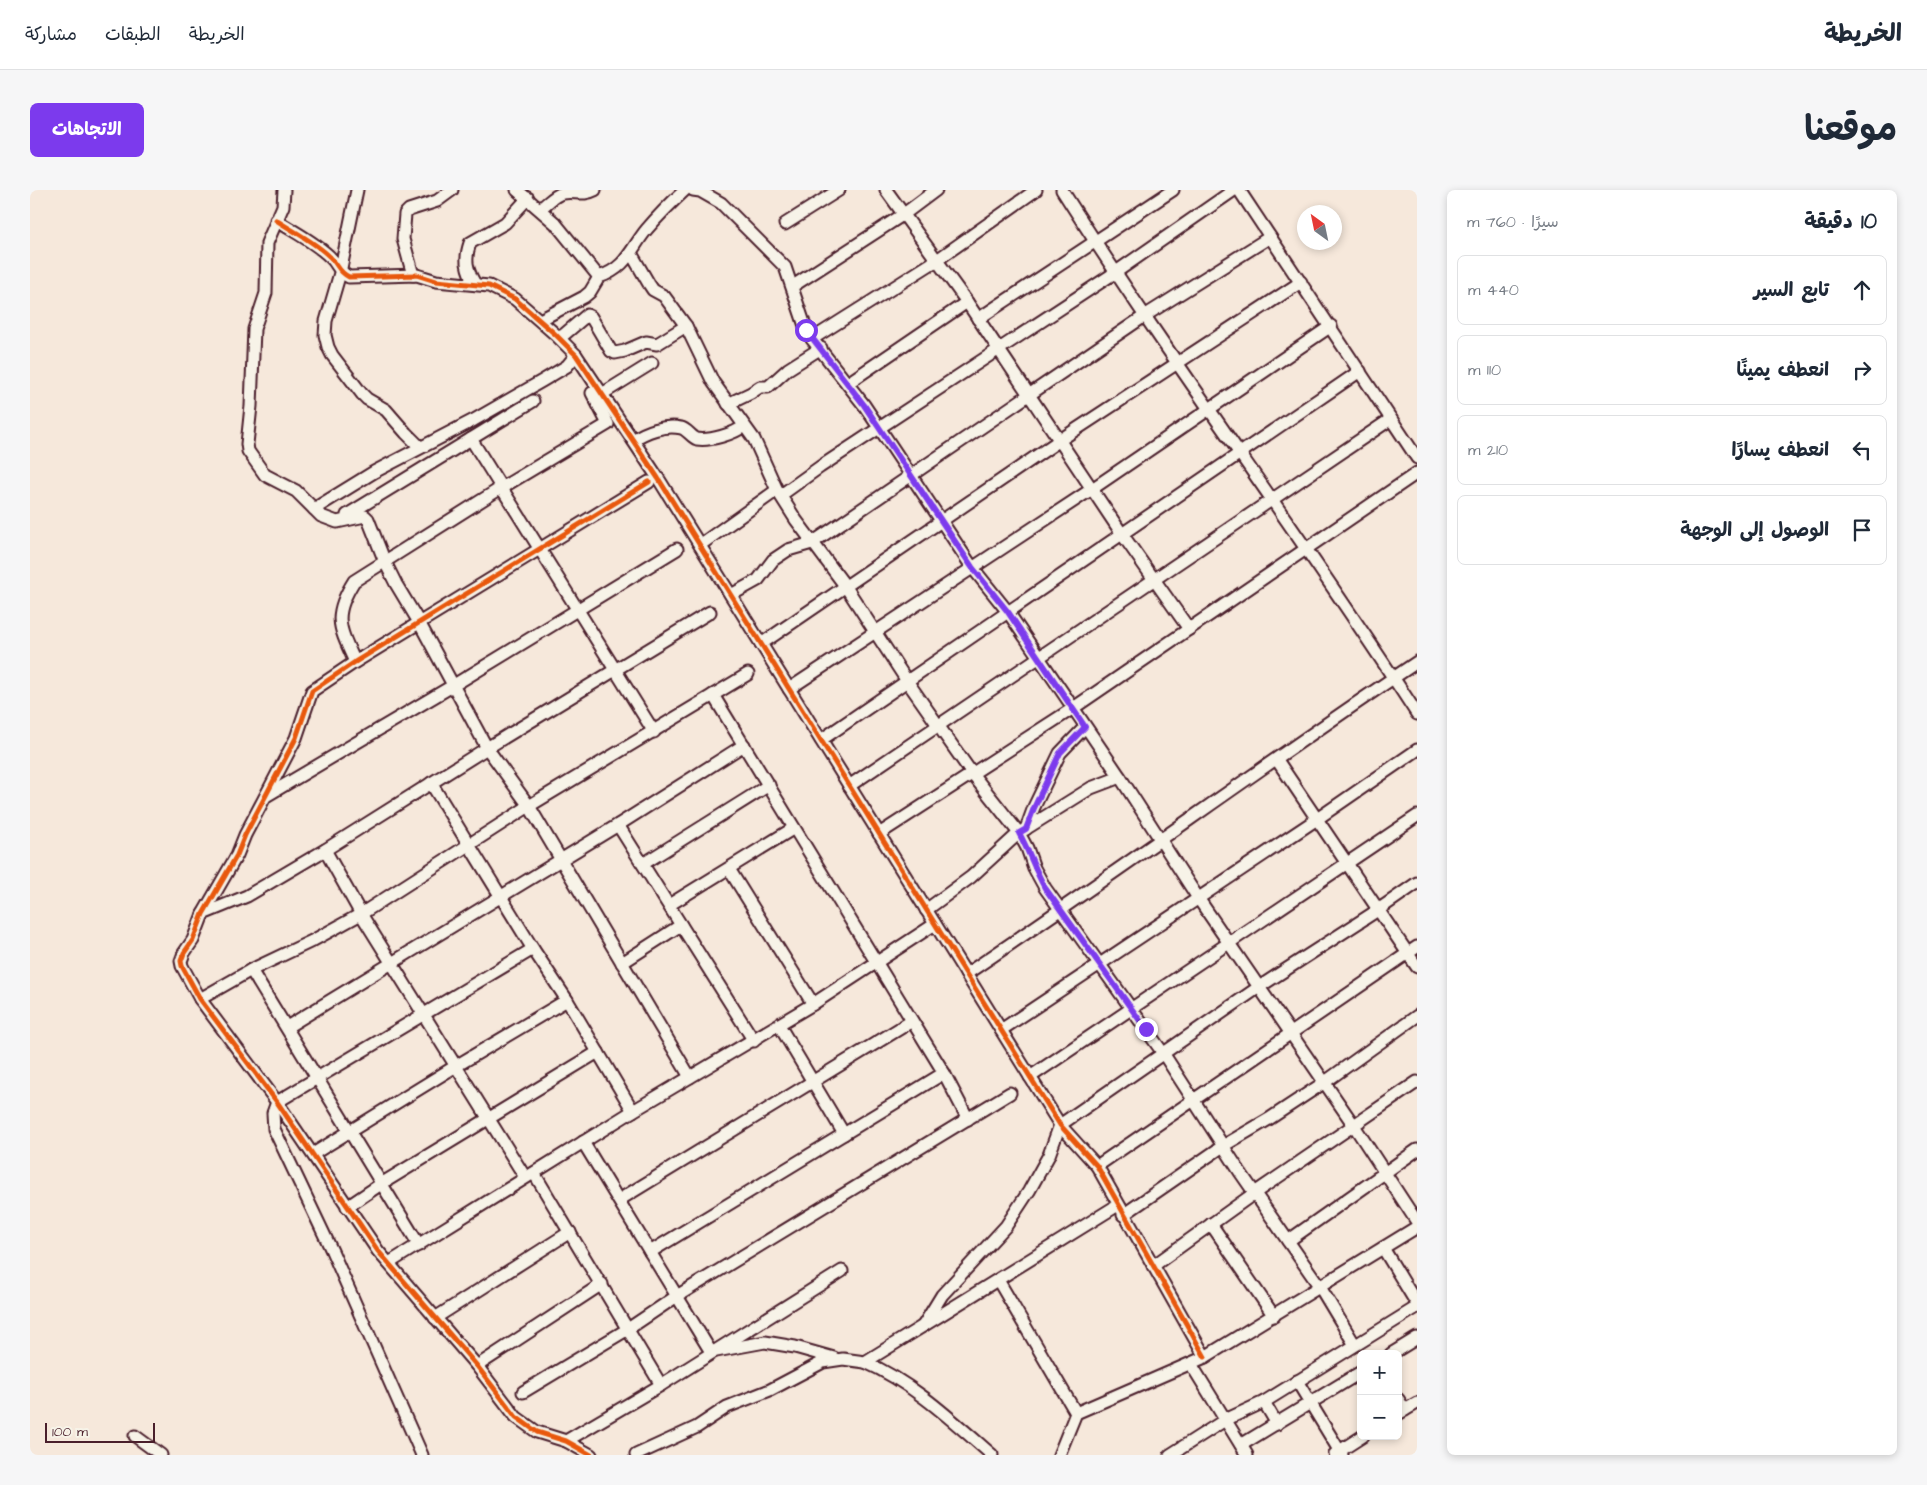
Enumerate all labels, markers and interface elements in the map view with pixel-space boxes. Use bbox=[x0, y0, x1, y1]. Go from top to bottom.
text: الخريطة bbox=[1824, 17, 1902, 51]
text: مشاركة bbox=[25, 22, 77, 47]
text: الطبقات bbox=[105, 22, 161, 47]
text: الخريطة bbox=[189, 22, 245, 47]
button: الاتجاهات bbox=[30, 103, 144, 157]
text: موقعنا bbox=[1804, 105, 1897, 154]
north arrow bbox=[1297, 205, 1342, 250]
text: 10 دقيقة bbox=[1804, 207, 1877, 236]
text: سيرًا · 760 m bbox=[1467, 211, 1559, 233]
icon: ahead bbox=[1848, 276, 1876, 304]
text: تابع السير bbox=[1754, 277, 1829, 304]
text: 440 m bbox=[1468, 279, 1519, 301]
route start bbox=[795, 319, 818, 342]
icon: right bbox=[1848, 356, 1876, 384]
text: انعطف يمينًا bbox=[1737, 357, 1829, 384]
text: 110 m bbox=[1468, 359, 1501, 381]
icon: left bbox=[1848, 436, 1876, 464]
text: انعطف يسارًا bbox=[1732, 437, 1829, 464]
text: 210 m bbox=[1468, 439, 1508, 461]
icon: arrive bbox=[1848, 516, 1876, 544]
text: الوصول إلى الوجهة bbox=[1680, 517, 1829, 544]
route end bbox=[1135, 1018, 1158, 1041]
map controls bbox=[1357, 1350, 1402, 1440]
button: + bbox=[1357, 1350, 1402, 1395]
button: − bbox=[1357, 1395, 1402, 1440]
scale bar bbox=[45, 1420, 155, 1443]
text: 100 m bbox=[52, 1422, 88, 1442]

